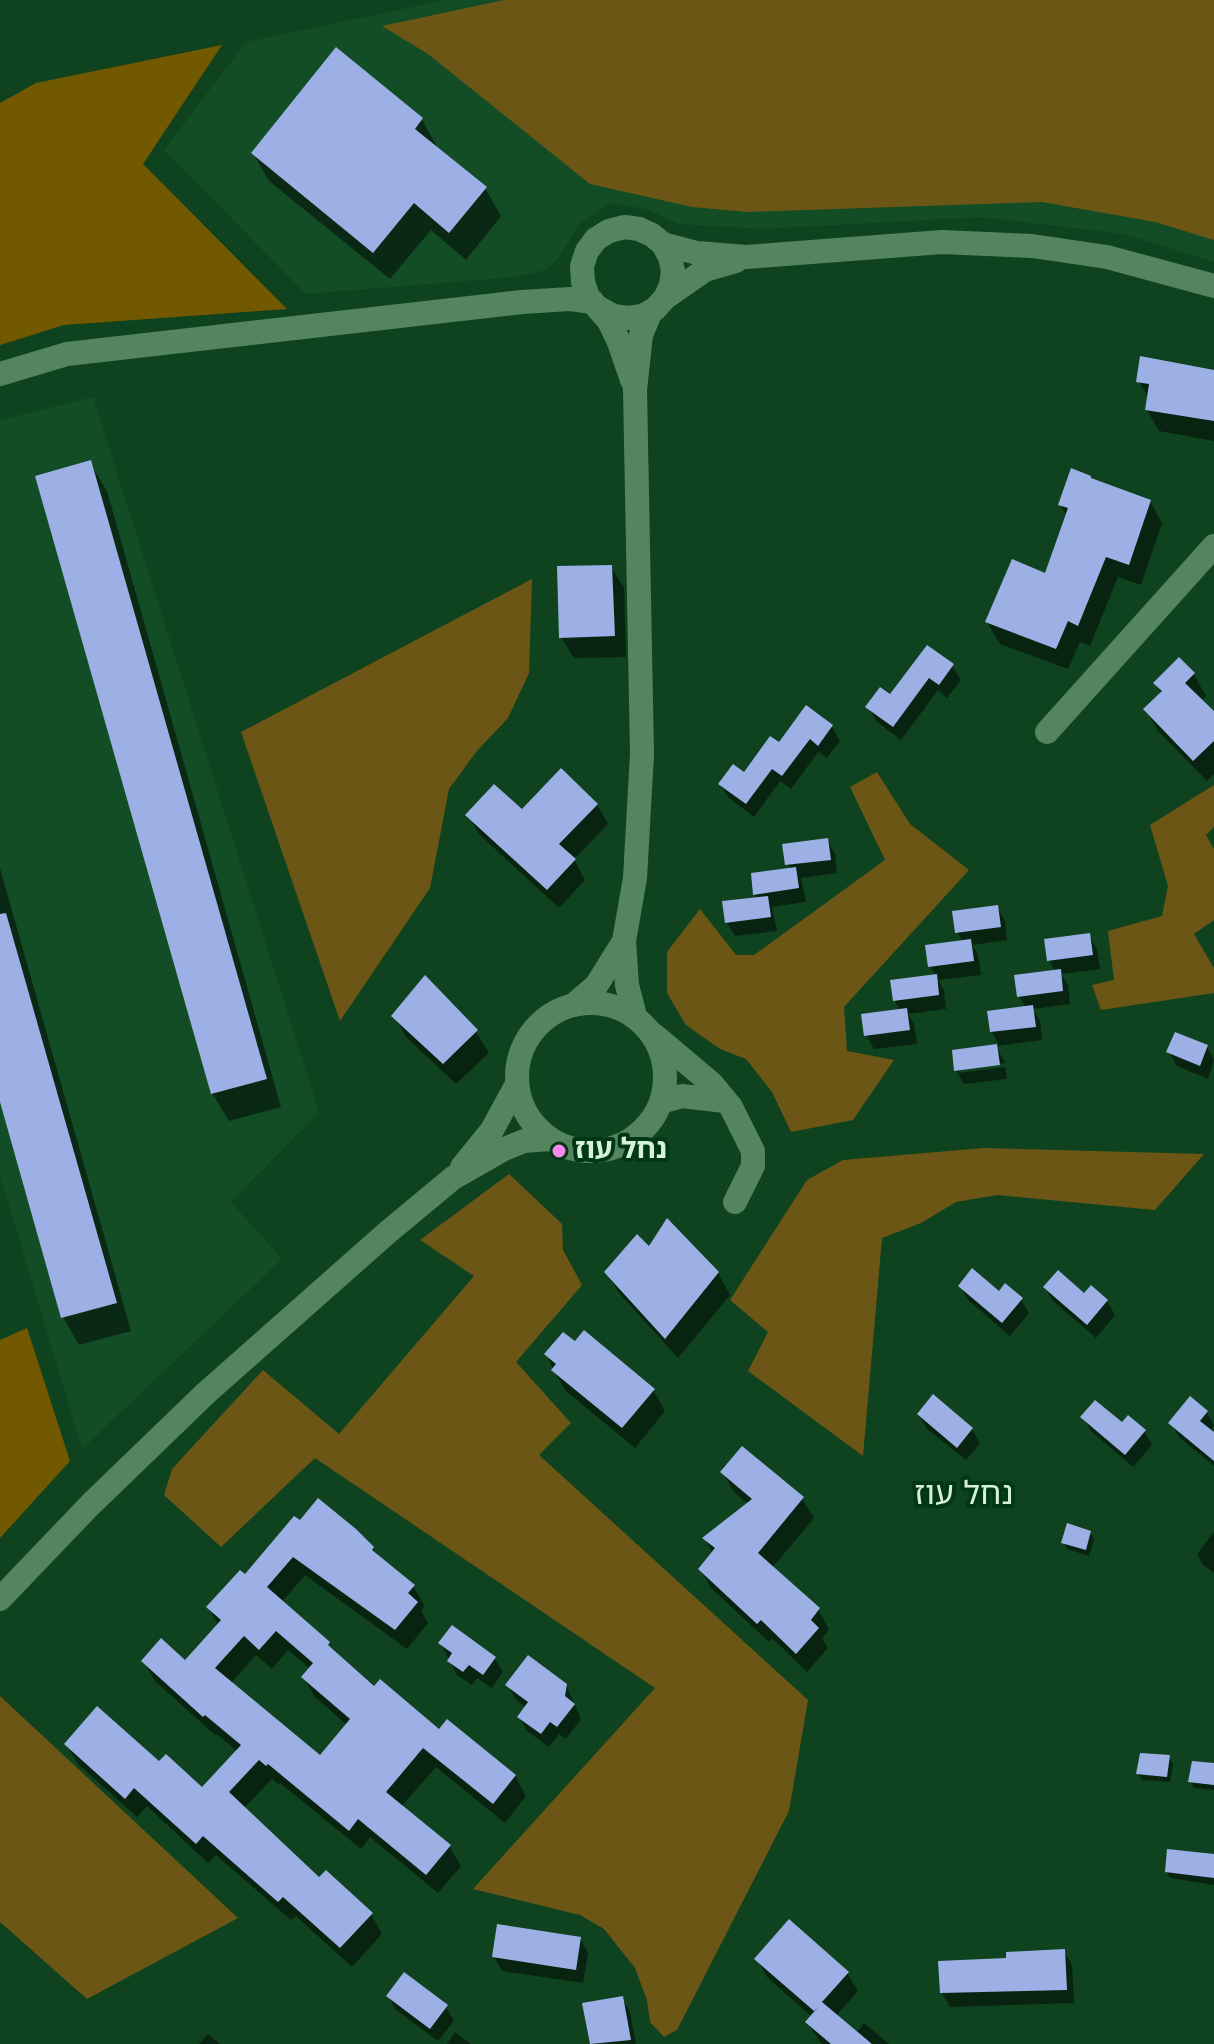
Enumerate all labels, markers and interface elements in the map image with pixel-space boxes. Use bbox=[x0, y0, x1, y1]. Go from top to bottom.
place label: נחל עוז bbox=[575, 1134, 667, 1168]
marker: נחל עוז bbox=[550, 1142, 568, 1160]
district label: נחל עוז bbox=[915, 1477, 1013, 1515]

